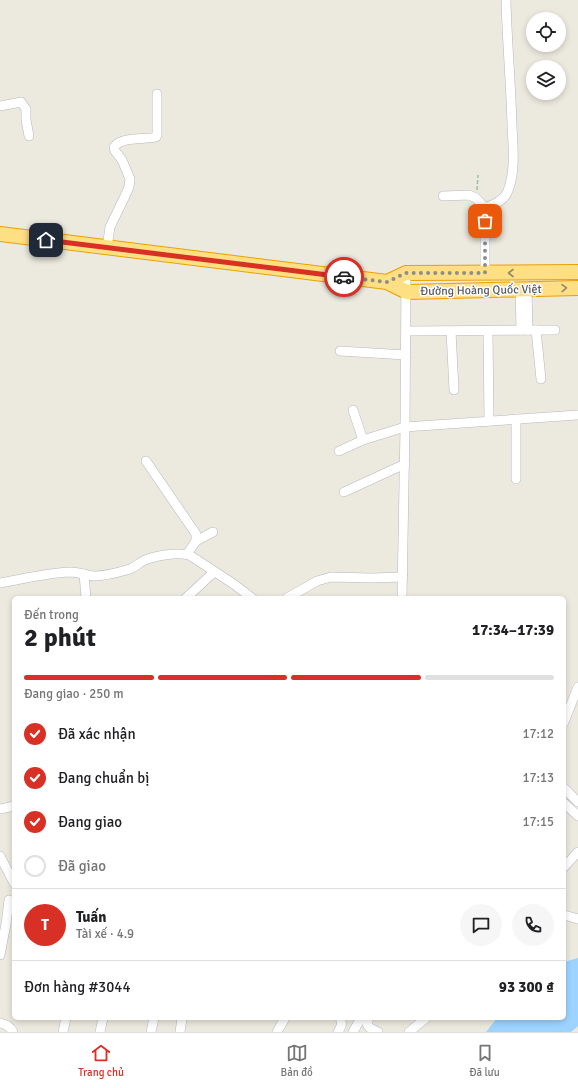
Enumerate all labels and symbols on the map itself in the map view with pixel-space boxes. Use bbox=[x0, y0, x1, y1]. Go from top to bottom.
pin bbox=[468, 204, 502, 238]
pin bbox=[29, 223, 63, 257]
courier bbox=[324, 257, 364, 297]
one-way arrow bbox=[508, 269, 514, 277]
street label: Đường Hoàng Quốc Việt bbox=[420, 282, 542, 299]
one-way arrow bbox=[561, 284, 567, 292]

